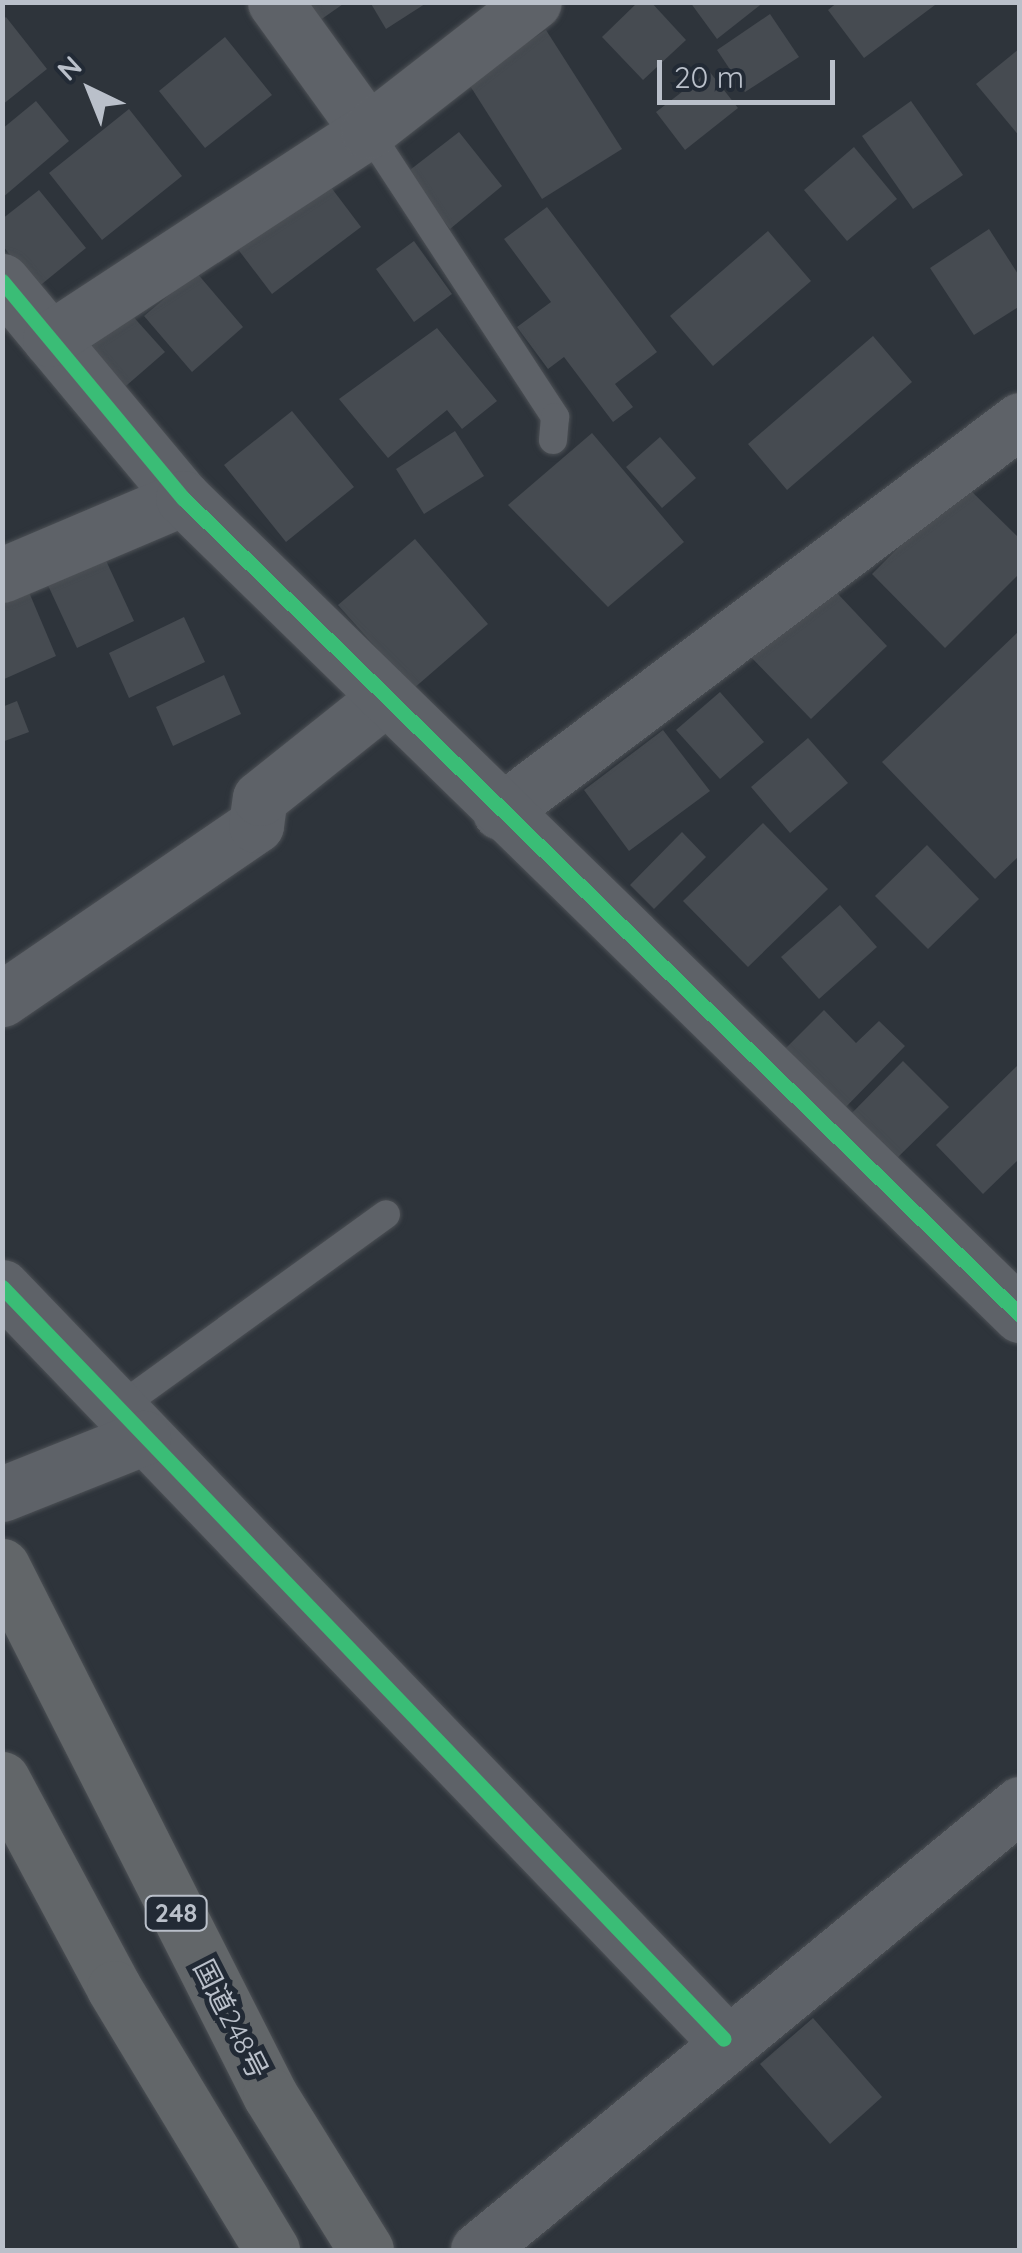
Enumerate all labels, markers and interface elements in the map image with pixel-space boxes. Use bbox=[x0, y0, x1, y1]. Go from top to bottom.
north arrow bbox=[40, 40, 140, 140]
scale bar bbox=[662, 40, 840, 102]
text: N bbox=[50, 48, 89, 88]
text: 20 m bbox=[674, 58, 744, 96]
road number: 248 bbox=[144, 1893, 208, 1933]
street label: 国道248号 bbox=[187, 1954, 275, 2084]

